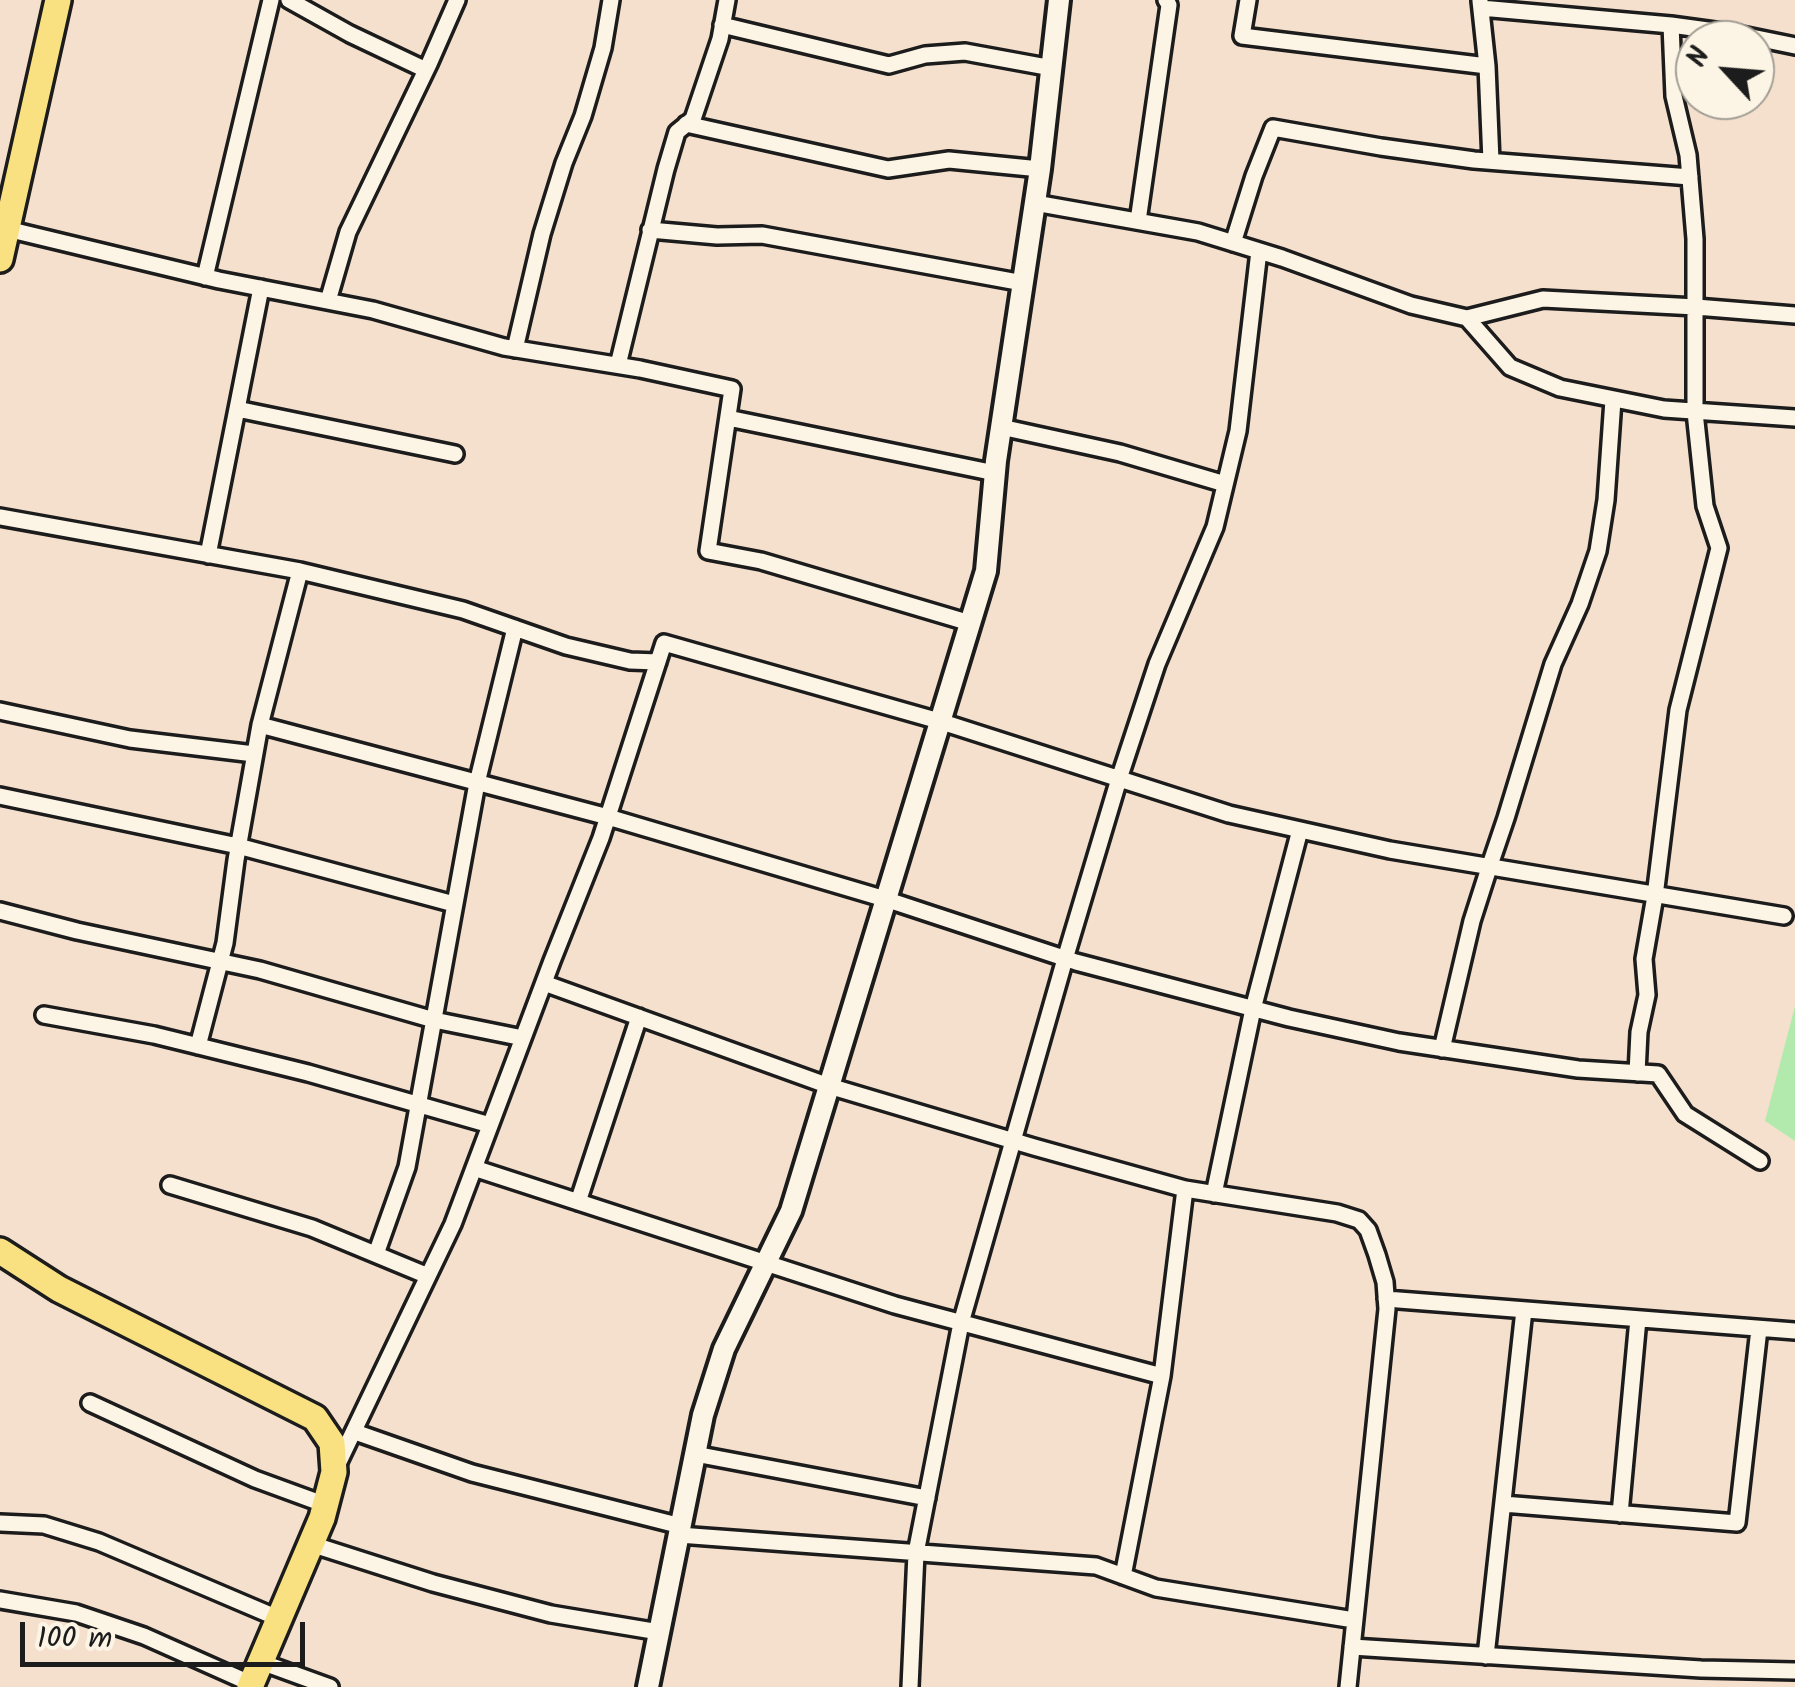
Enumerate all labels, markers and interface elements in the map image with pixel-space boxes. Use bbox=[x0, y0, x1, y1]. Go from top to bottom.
north arrow bbox=[1675, 20, 1775, 120]
text: N bbox=[1675, 40, 1723, 75]
scale bar bbox=[25, 1602, 310, 1664]
text: 100 m bbox=[37, 1615, 112, 1663]

